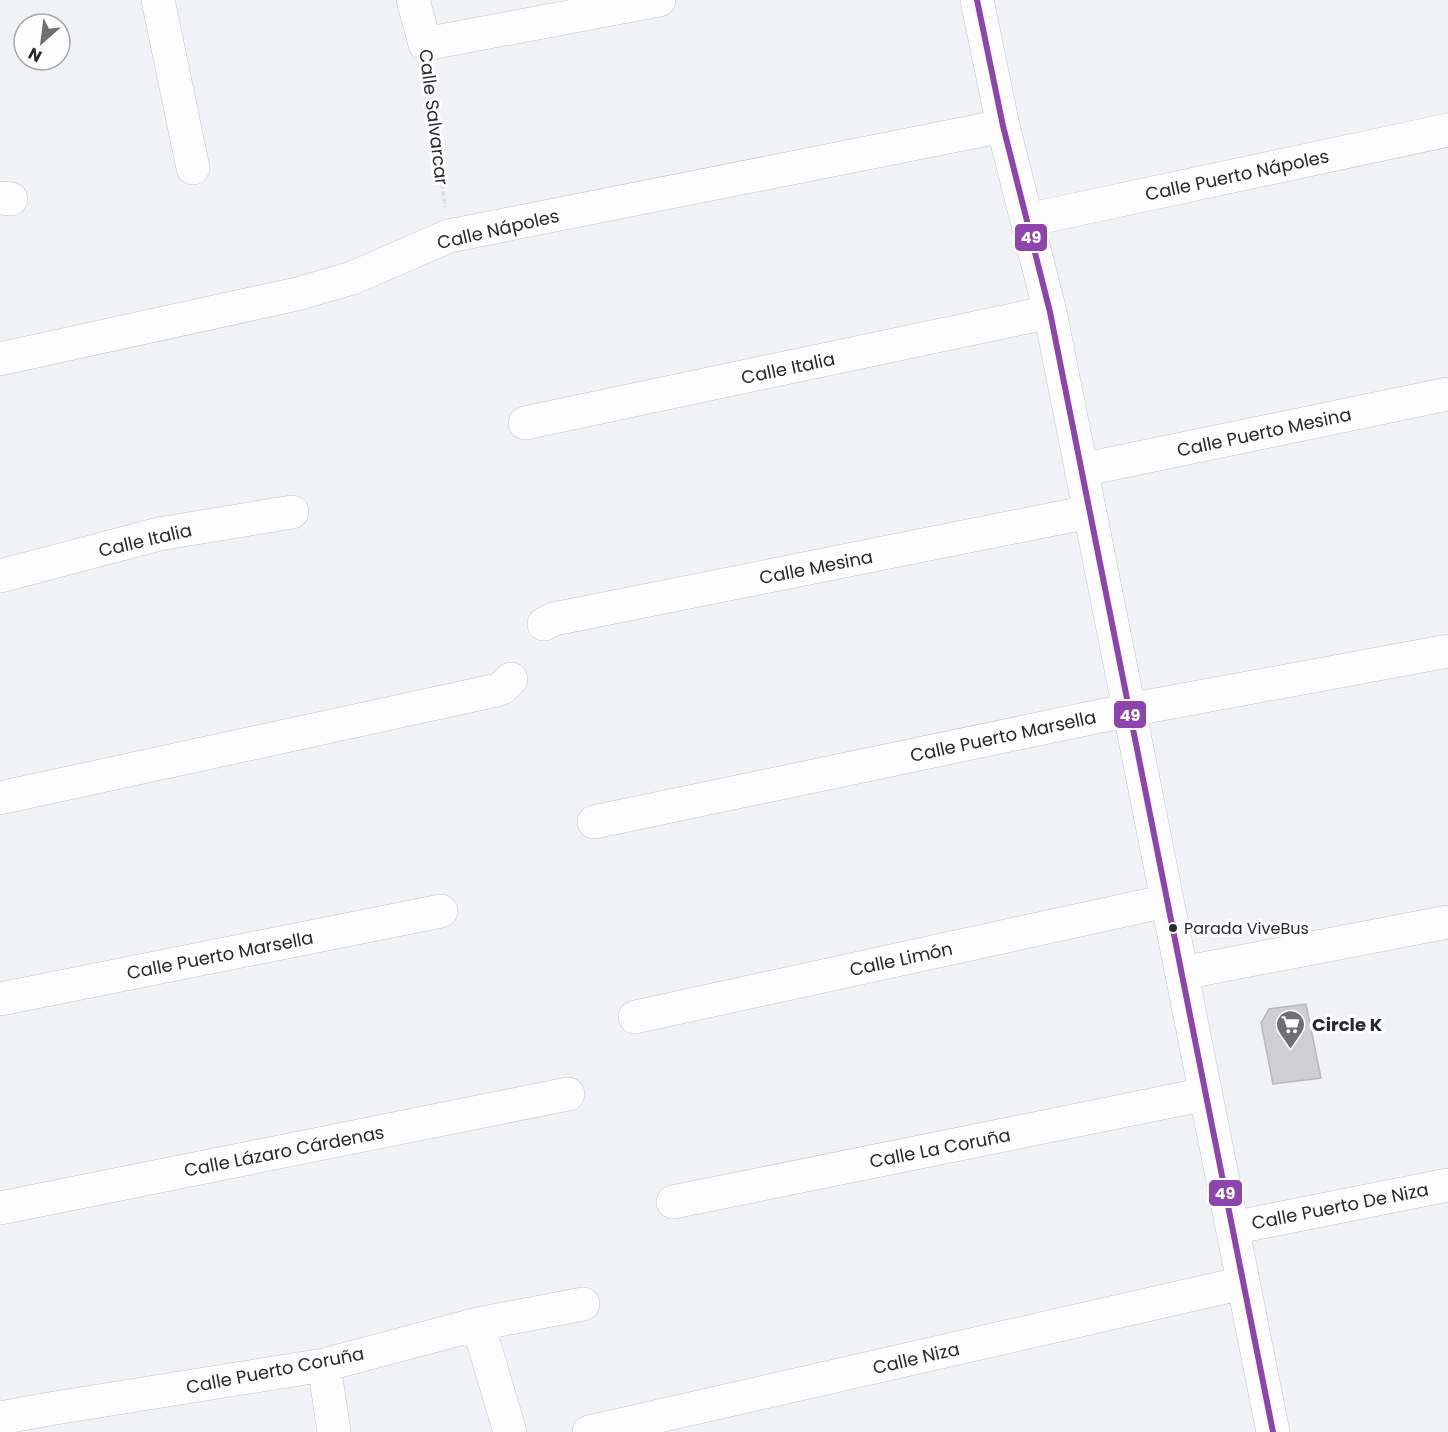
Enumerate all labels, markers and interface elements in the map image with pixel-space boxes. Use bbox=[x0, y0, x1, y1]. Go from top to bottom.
north arrow bbox=[12, 12, 72, 72]
text: N bbox=[24, 42, 46, 68]
street label: Calle Salvarcar bbox=[413, 48, 455, 187]
street label: Calle Puerto Nápoles bbox=[1143, 143, 1331, 207]
street label: Calle Nápoles bbox=[435, 203, 561, 255]
line badge: 49 bbox=[1014, 223, 1048, 252]
text: 49 bbox=[1021, 226, 1041, 249]
street label: Calle Italia bbox=[739, 346, 837, 390]
street label: Calle Puerto Mesina bbox=[1174, 401, 1354, 463]
street label: Calle Italia bbox=[96, 517, 194, 563]
street label: Calle Mesina bbox=[757, 544, 875, 590]
line badge: 49 bbox=[1113, 700, 1147, 729]
street label: Calle Puerto Marsella bbox=[908, 704, 1098, 768]
text: 49 bbox=[1120, 704, 1140, 727]
place label: Parada ViveBus bbox=[1184, 917, 1309, 940]
marker: Parada ViveBus bbox=[1167, 922, 1179, 934]
street label: Calle Puerto Marsella bbox=[125, 925, 315, 985]
street label: Calle Limón bbox=[847, 936, 955, 982]
supermarket icon: Circle K bbox=[1275, 1008, 1307, 1050]
place label: Circle K bbox=[1312, 1012, 1383, 1037]
street label: Calle Lázaro Cárdenas bbox=[182, 1119, 386, 1183]
street label: Calle La Coruña bbox=[867, 1122, 1013, 1174]
street label: Calle Puerto De Niza bbox=[1249, 1177, 1431, 1235]
line badge: 49 bbox=[1208, 1179, 1243, 1207]
text: 49 bbox=[1215, 1182, 1235, 1205]
street label: Calle Niza bbox=[870, 1336, 962, 1380]
street label: Calle Puerto Coruña bbox=[184, 1340, 366, 1400]

